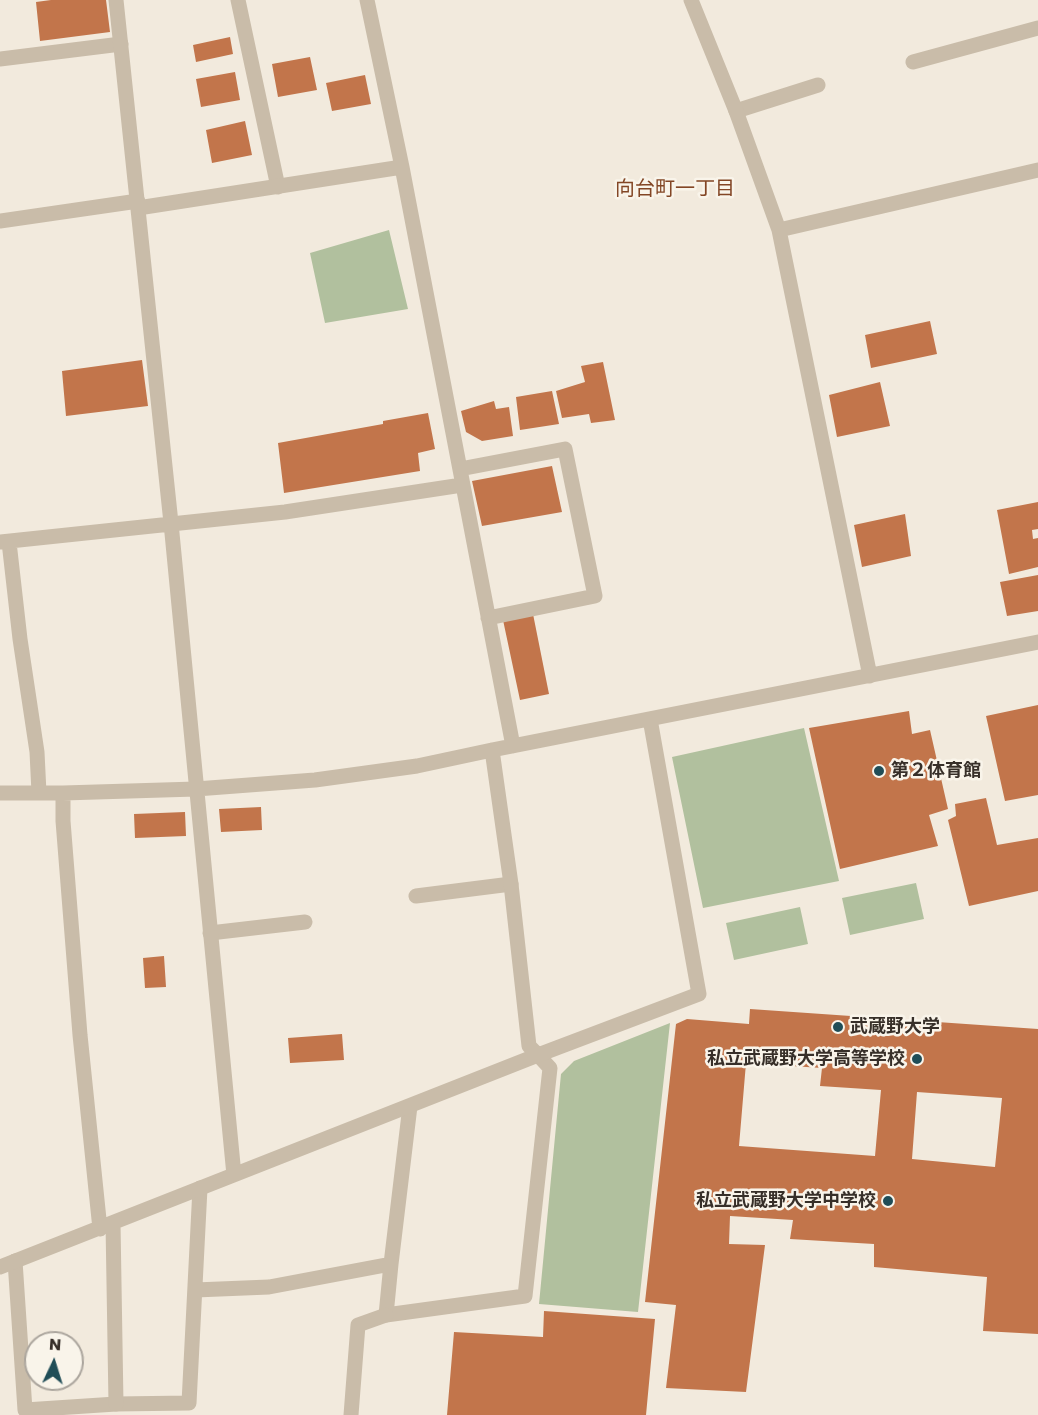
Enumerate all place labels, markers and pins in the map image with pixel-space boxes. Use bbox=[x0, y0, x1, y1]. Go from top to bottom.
place label: 第２体育館 bbox=[891, 760, 981, 782]
marker: 第２体育館 bbox=[872, 764, 886, 778]
place label: 武蔵野大学 bbox=[850, 1016, 940, 1038]
marker: 武蔵野大学 bbox=[831, 1020, 845, 1034]
place label: 私立武蔵野大学高等学校 bbox=[707, 1048, 905, 1070]
marker: 私立武蔵野大学高等学校 bbox=[910, 1052, 924, 1066]
place label: 私立武蔵野大学中学校 bbox=[696, 1190, 876, 1212]
marker: 私立武蔵野大学中学校 bbox=[881, 1194, 895, 1208]

